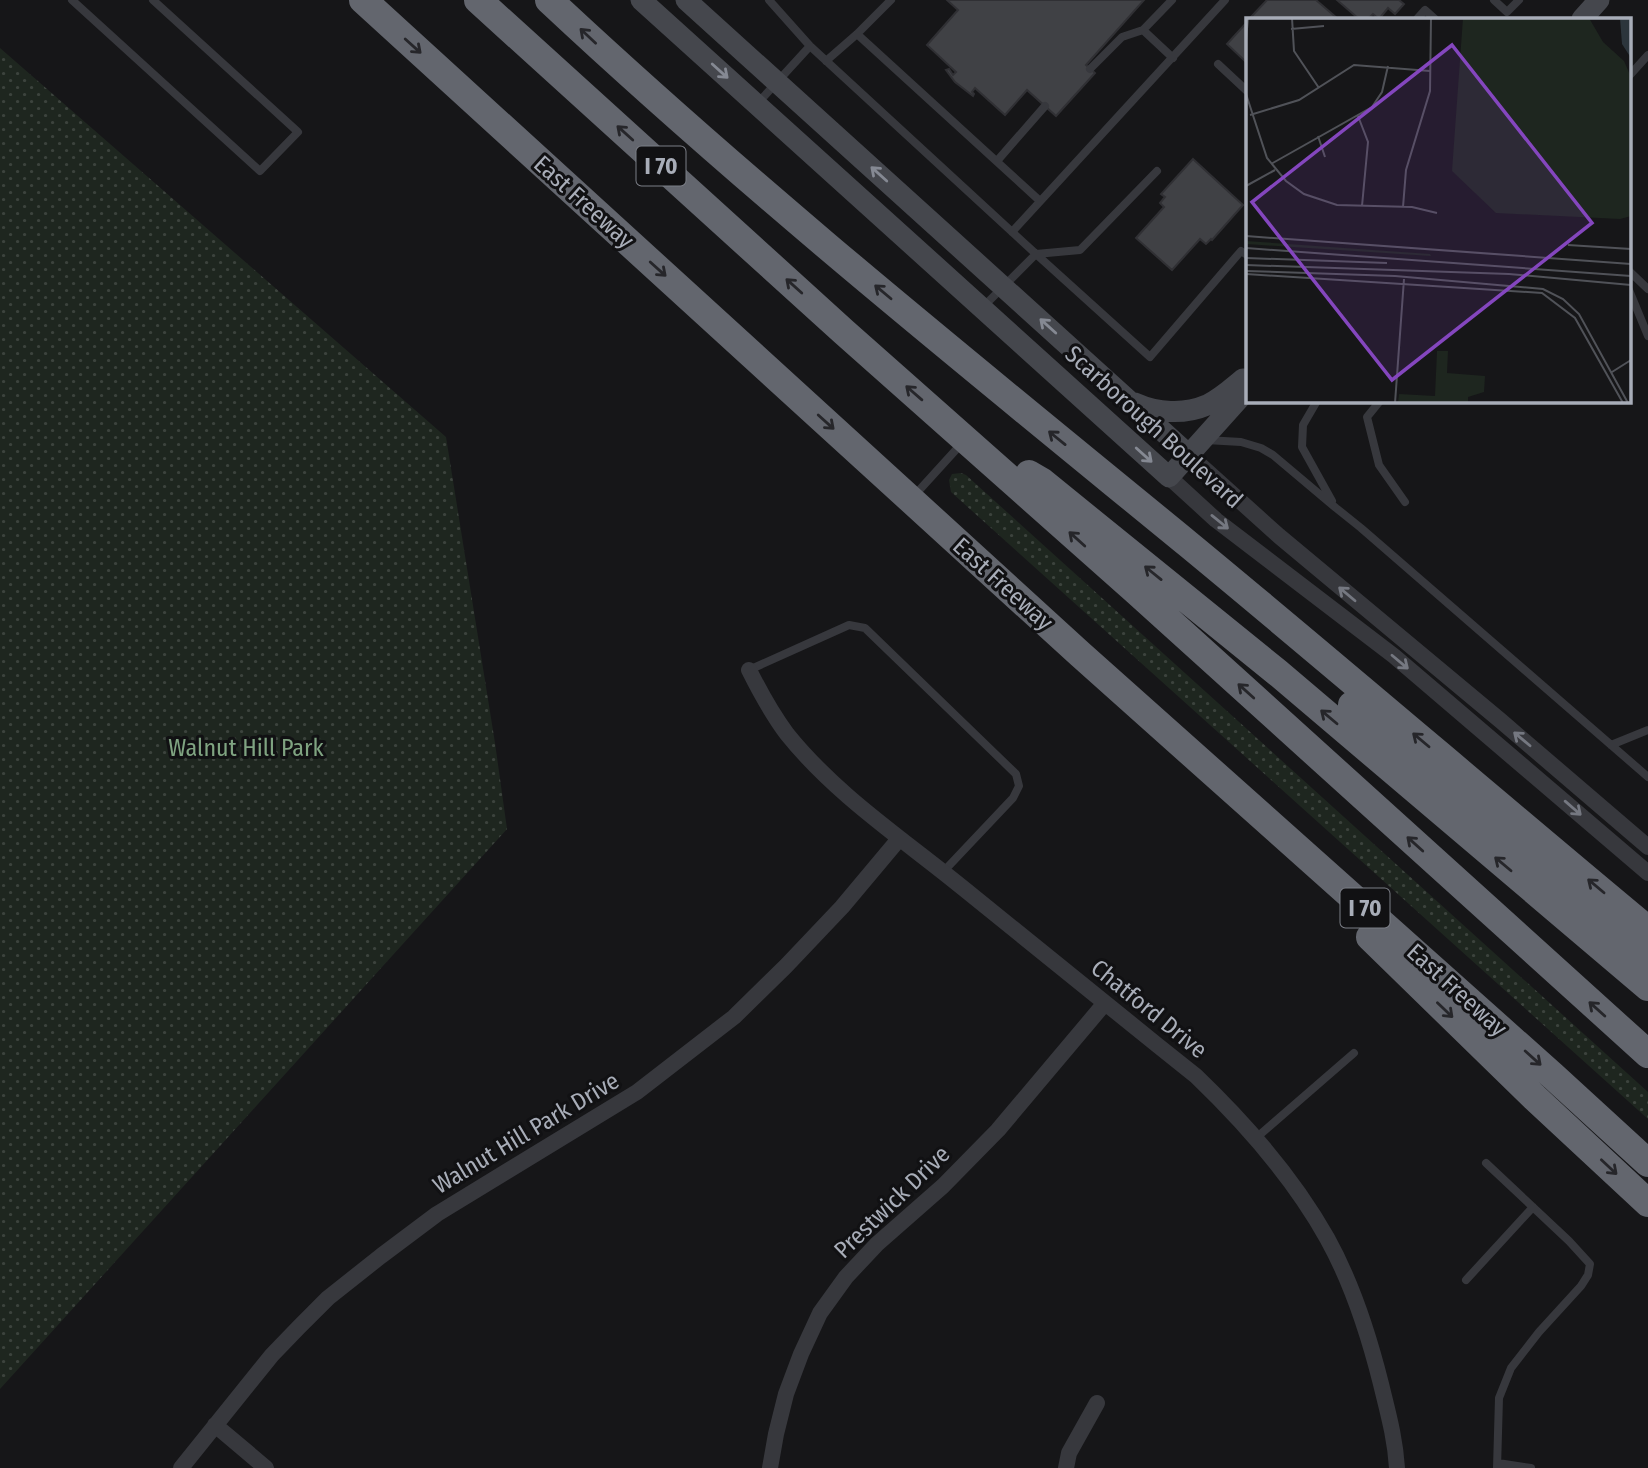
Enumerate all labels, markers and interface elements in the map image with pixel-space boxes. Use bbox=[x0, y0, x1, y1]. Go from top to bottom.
inset map bbox=[1246, 18, 1630, 402]
one-way arrow bbox=[580, 28, 597, 45]
one-way arrow bbox=[404, 38, 422, 54]
one-way arrow bbox=[711, 63, 729, 79]
one-way arrow bbox=[617, 125, 634, 142]
road number: I 70 bbox=[636, 146, 686, 186]
street label: East Freeway bbox=[528, 150, 640, 254]
one-way arrow bbox=[871, 165, 888, 182]
one-way arrow bbox=[649, 261, 667, 277]
one-way arrow bbox=[785, 278, 803, 294]
one-way arrow bbox=[875, 284, 893, 300]
one-way arrow bbox=[1040, 318, 1057, 335]
street label: Scarborough Boulevard bbox=[1060, 340, 1248, 514]
one-way arrow bbox=[905, 385, 923, 401]
one-way arrow bbox=[817, 414, 834, 431]
one-way arrow bbox=[1049, 431, 1067, 446]
one-way arrow bbox=[1135, 446, 1152, 463]
one-way arrow bbox=[1210, 515, 1228, 530]
one-way arrow bbox=[1069, 531, 1087, 547]
street label: East Freeway bbox=[947, 532, 1059, 636]
one-way arrow bbox=[1144, 566, 1163, 581]
one-way arrow bbox=[1338, 586, 1356, 602]
one-way arrow bbox=[1390, 654, 1408, 669]
one-way arrow bbox=[1237, 683, 1255, 699]
one-way arrow bbox=[1321, 709, 1339, 725]
one-way arrow bbox=[1513, 731, 1531, 747]
one-way arrow bbox=[1413, 732, 1431, 748]
park label: Walnut Hill Park bbox=[168, 734, 324, 762]
one-way arrow bbox=[1564, 801, 1582, 816]
one-way arrow bbox=[1406, 836, 1424, 852]
one-way arrow bbox=[1494, 856, 1512, 872]
one-way arrow bbox=[1587, 878, 1605, 894]
road number: I 70 bbox=[1340, 888, 1390, 928]
street label: East Freeway bbox=[1401, 938, 1513, 1042]
street label: Chatford Drive bbox=[1085, 954, 1213, 1064]
one-way arrow bbox=[1589, 1000, 1606, 1017]
one-way arrow bbox=[1436, 1001, 1453, 1018]
one-way arrow bbox=[1524, 1050, 1541, 1067]
street label: Walnut Hill Park Drive bbox=[428, 1066, 624, 1200]
street label: Prestwick Drive bbox=[829, 1140, 955, 1264]
one-way arrow bbox=[1600, 1158, 1617, 1175]

